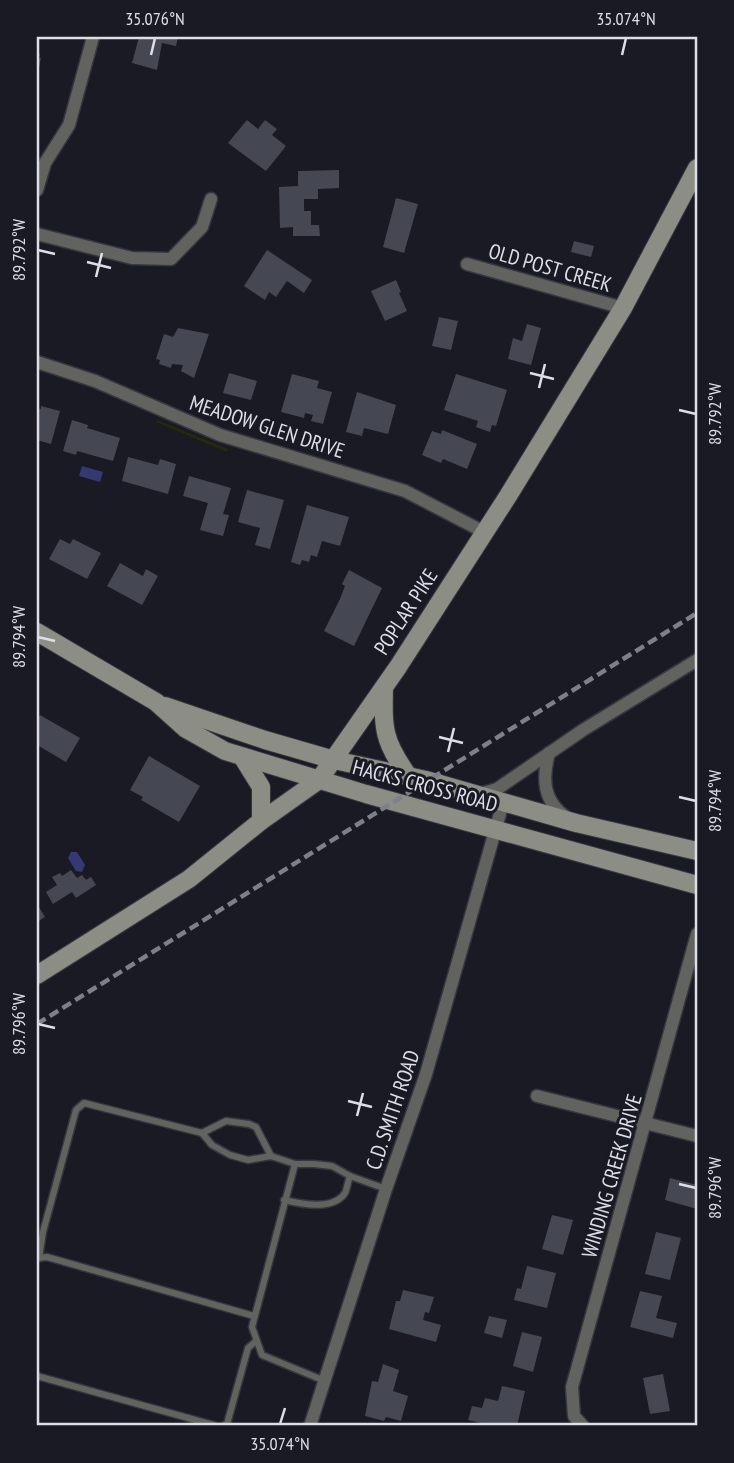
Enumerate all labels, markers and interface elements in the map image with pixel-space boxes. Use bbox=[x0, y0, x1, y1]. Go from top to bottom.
text: 35.076°N bbox=[125, 7, 185, 30]
text: 35.074°N bbox=[596, 7, 656, 30]
text: 89.792°W bbox=[7, 219, 30, 281]
street label: OLD POST CREEK bbox=[486, 237, 615, 298]
text: 89.792°W bbox=[703, 383, 726, 445]
street label: MEADOW GLEN DRIVE bbox=[186, 389, 348, 464]
street label: POPLAR PIKE bbox=[368, 564, 443, 660]
text: 89.794°W bbox=[7, 606, 30, 668]
street label: HACKS CROSS ROAD bbox=[350, 753, 500, 818]
text: 89.794°W bbox=[703, 770, 726, 832]
text: 89.796°W bbox=[7, 993, 30, 1055]
street label: C.D. SMITH ROAD bbox=[359, 1047, 426, 1173]
street label: WINDING CREEK DRIVE bbox=[575, 1091, 648, 1261]
text: 89.796°W bbox=[703, 1157, 726, 1219]
text: 35.074°N bbox=[250, 1432, 310, 1455]

